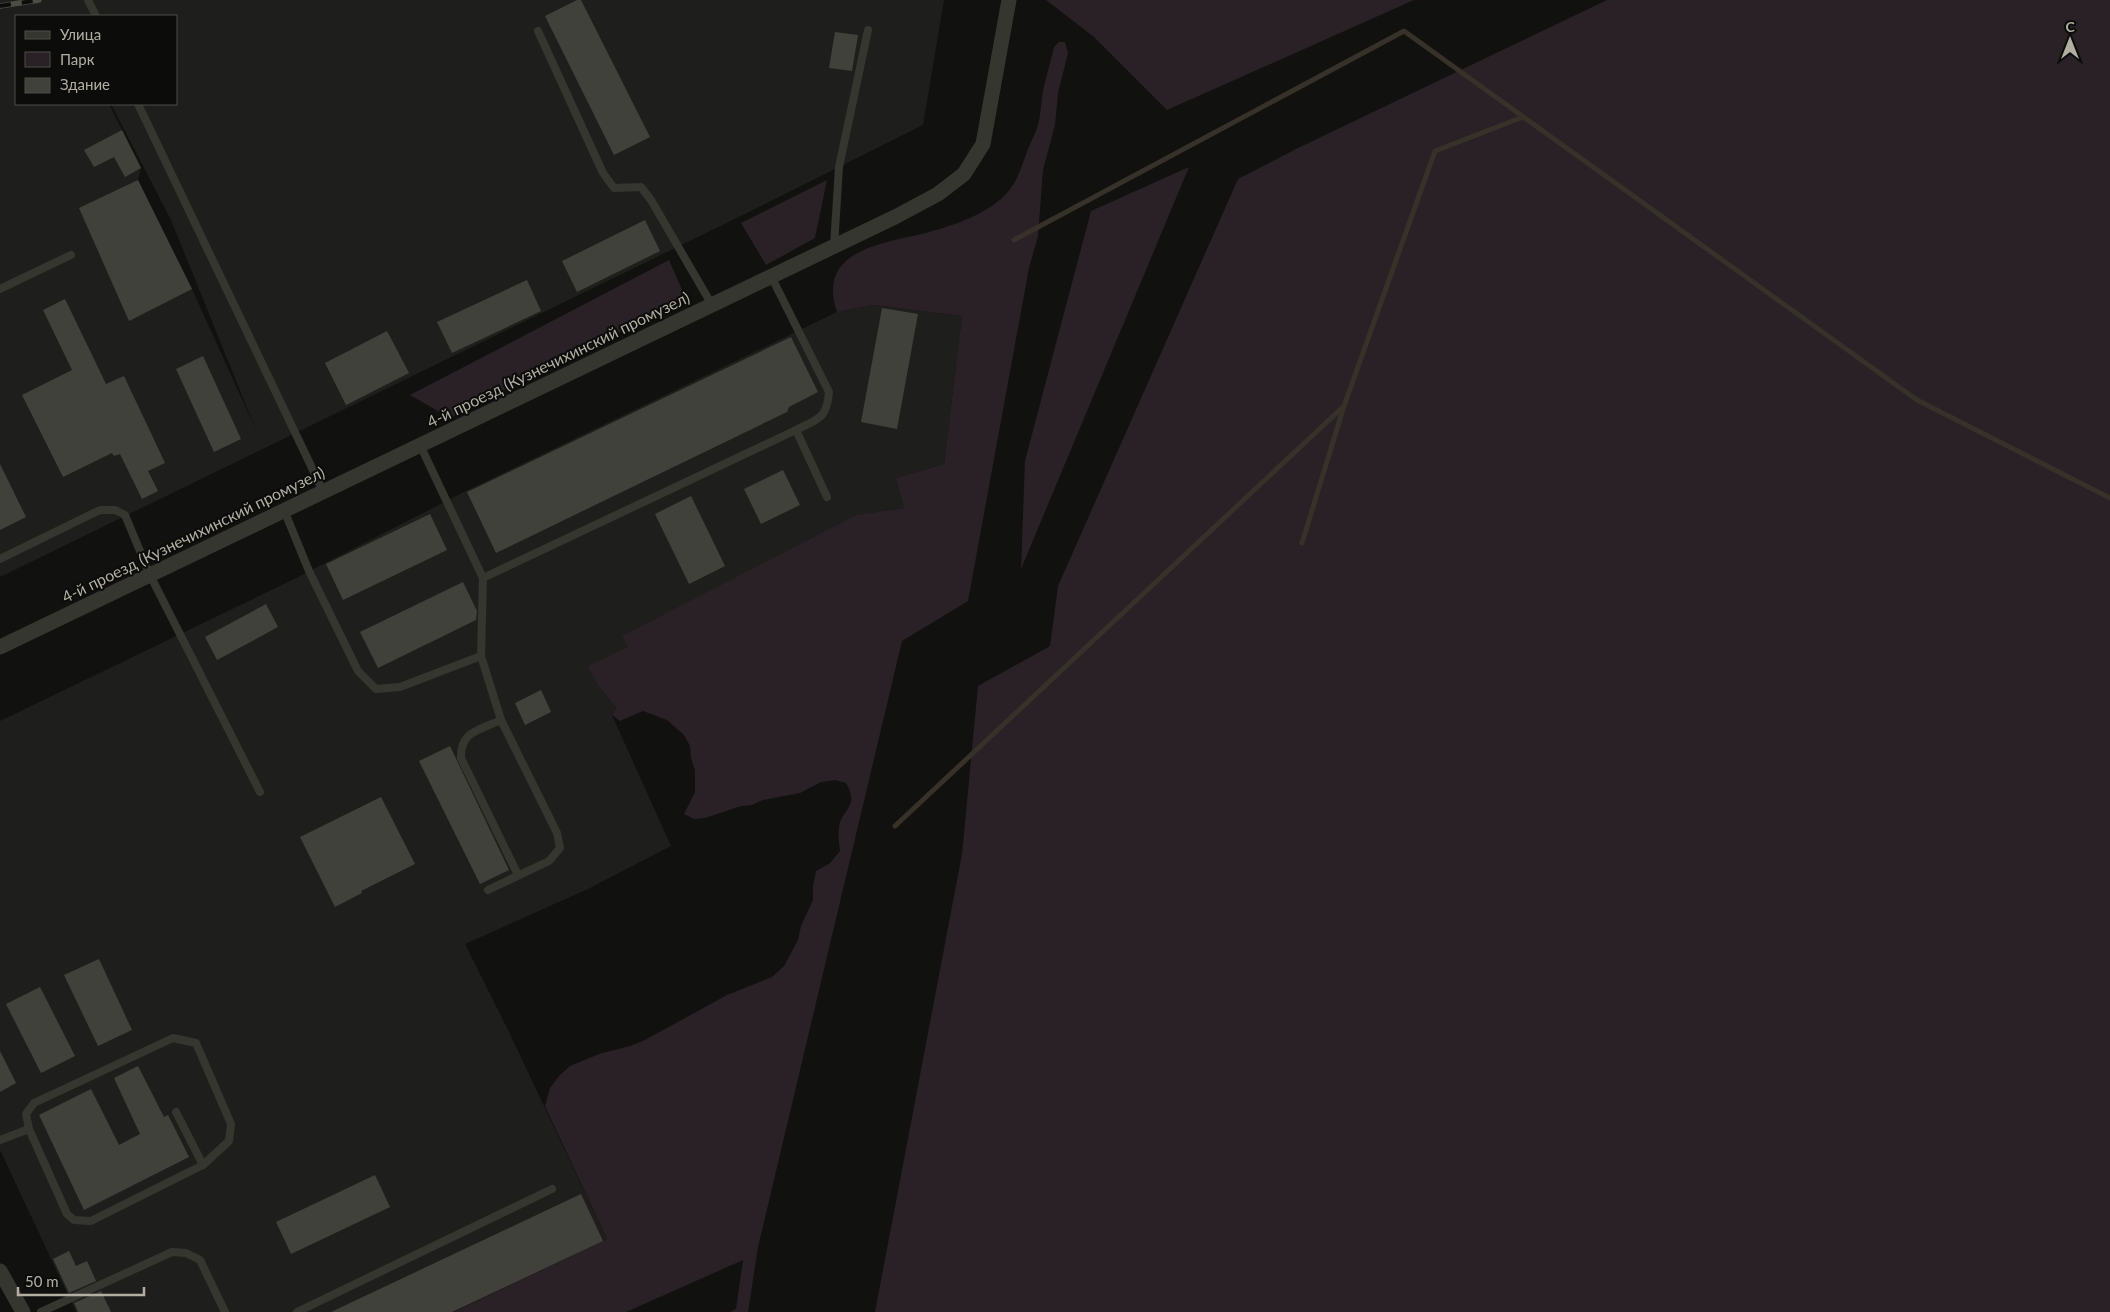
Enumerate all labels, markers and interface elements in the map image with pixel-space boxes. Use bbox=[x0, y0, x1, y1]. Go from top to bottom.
legend bbox=[15, 15, 178, 105]
north arrow bbox=[2045, 15, 2095, 65]
text: С bbox=[2065, 18, 2075, 35]
text: Улица bbox=[60, 25, 101, 43]
text: Парк bbox=[60, 50, 95, 68]
text: Здание bbox=[60, 75, 110, 93]
street label: 4-й проезд (Кузнечихинский промузел) bbox=[424, 287, 692, 431]
street label: 4-й проезд (Кузнечихинский промузел) bbox=[59, 462, 327, 606]
scale bar bbox=[18, 1264, 144, 1296]
text: 50 m bbox=[25, 1272, 59, 1290]

